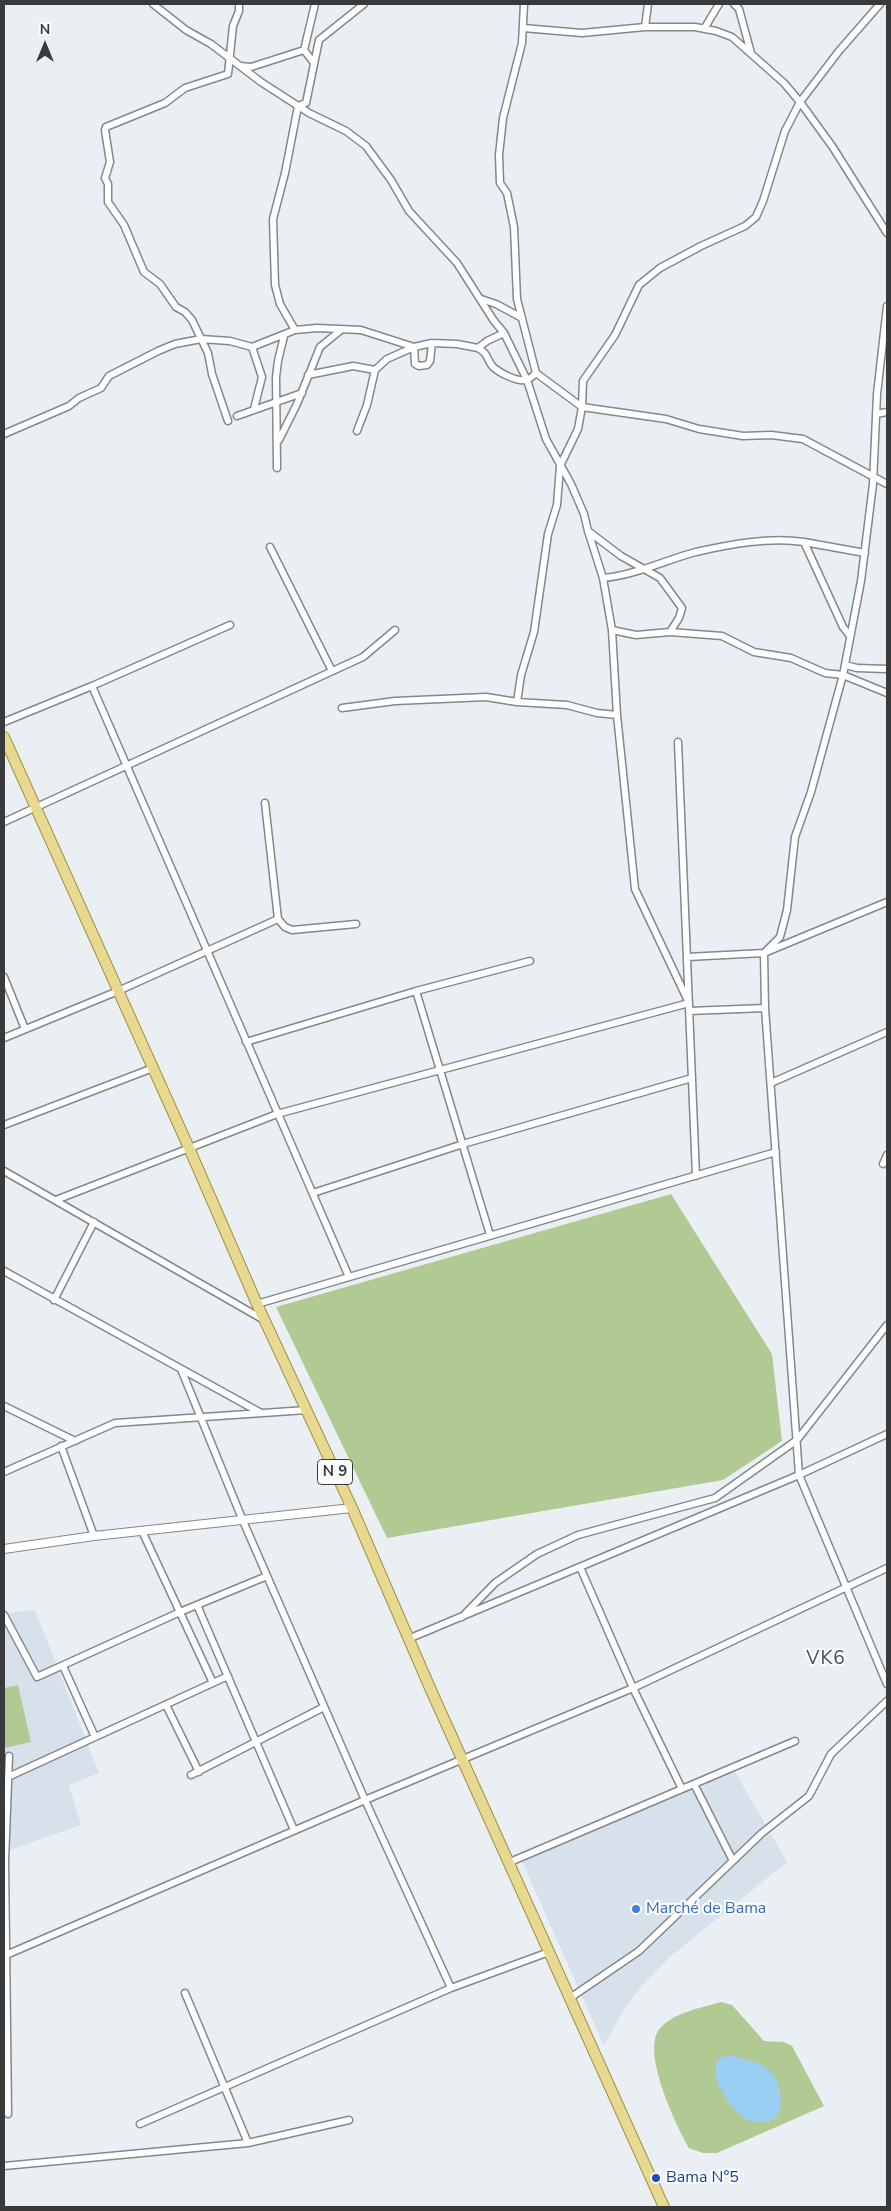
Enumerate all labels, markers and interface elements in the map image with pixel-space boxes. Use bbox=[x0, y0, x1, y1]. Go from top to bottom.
north arrow bbox=[20, 20, 70, 70]
text: N bbox=[40, 20, 50, 39]
road number: N 9 bbox=[318, 1460, 352, 1484]
district label: VK6 bbox=[806, 1648, 846, 1670]
place label: Marché de Bama bbox=[646, 1899, 766, 1919]
marker: Marché de Bama bbox=[630, 1903, 642, 1915]
place label: Bama N°5 bbox=[666, 2168, 739, 2188]
marker: Bama N°5 bbox=[650, 2172, 662, 2184]

